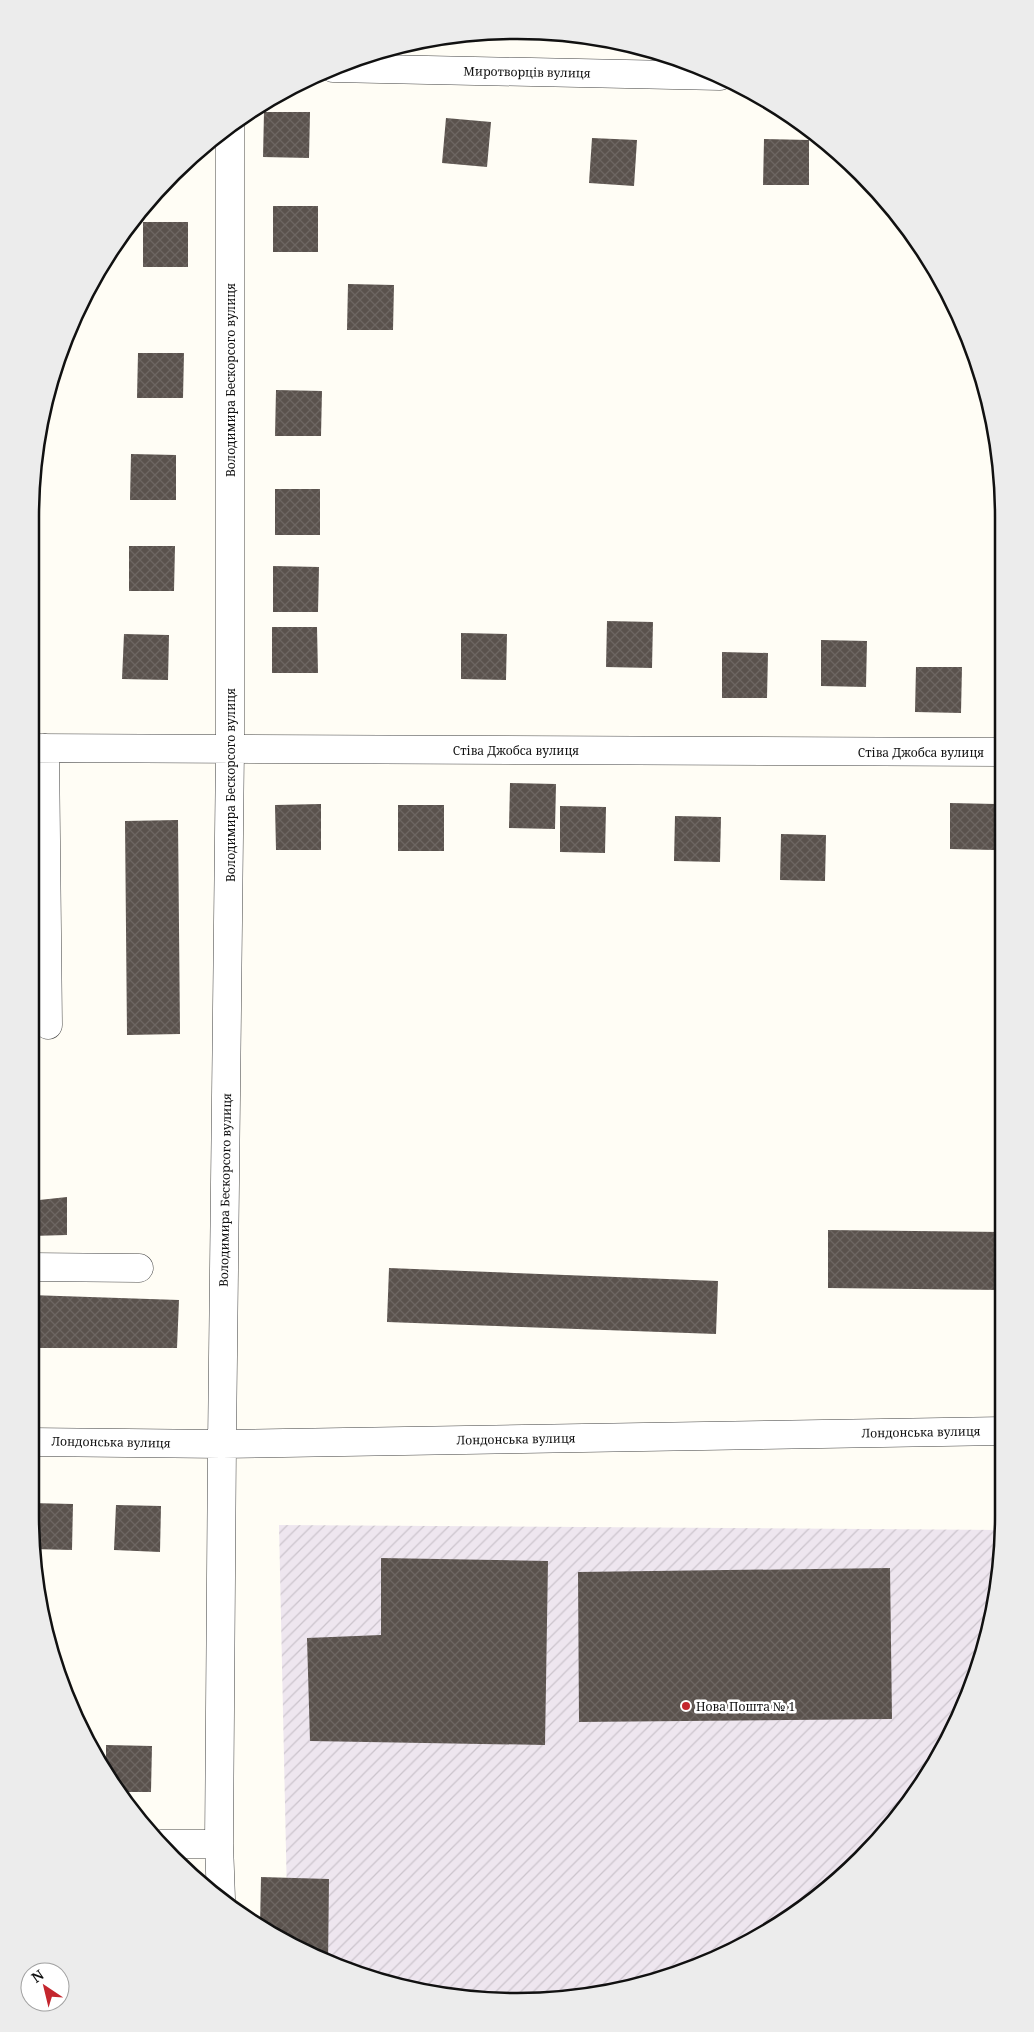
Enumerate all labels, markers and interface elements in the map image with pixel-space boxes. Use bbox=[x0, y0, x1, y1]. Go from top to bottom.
street label: Миротворців вулиця bbox=[463, 62, 591, 82]
street label: Володимира Бескорсого вулиця bbox=[222, 283, 239, 477]
street label: Володимира Бескорсого вулиця bbox=[222, 688, 239, 882]
street label: Стіва Джобса вулиця bbox=[453, 742, 579, 759]
street label: Стіва Джобса вулиця bbox=[858, 744, 984, 761]
street label: Володимира Бескорсого вулиця bbox=[215, 1093, 235, 1287]
street label: Лондонська вулиця bbox=[861, 1422, 981, 1442]
street label: Лондонська вулиця bbox=[456, 1429, 576, 1449]
street label: Лондонська вулиця bbox=[51, 1432, 171, 1452]
place label: Нова Пошта № 1 bbox=[696, 1698, 795, 1715]
marker: Нова Пошта № 1 bbox=[680, 1700, 692, 1712]
north arrow bbox=[20, 1962, 70, 2012]
text: N bbox=[27, 1965, 47, 1987]

